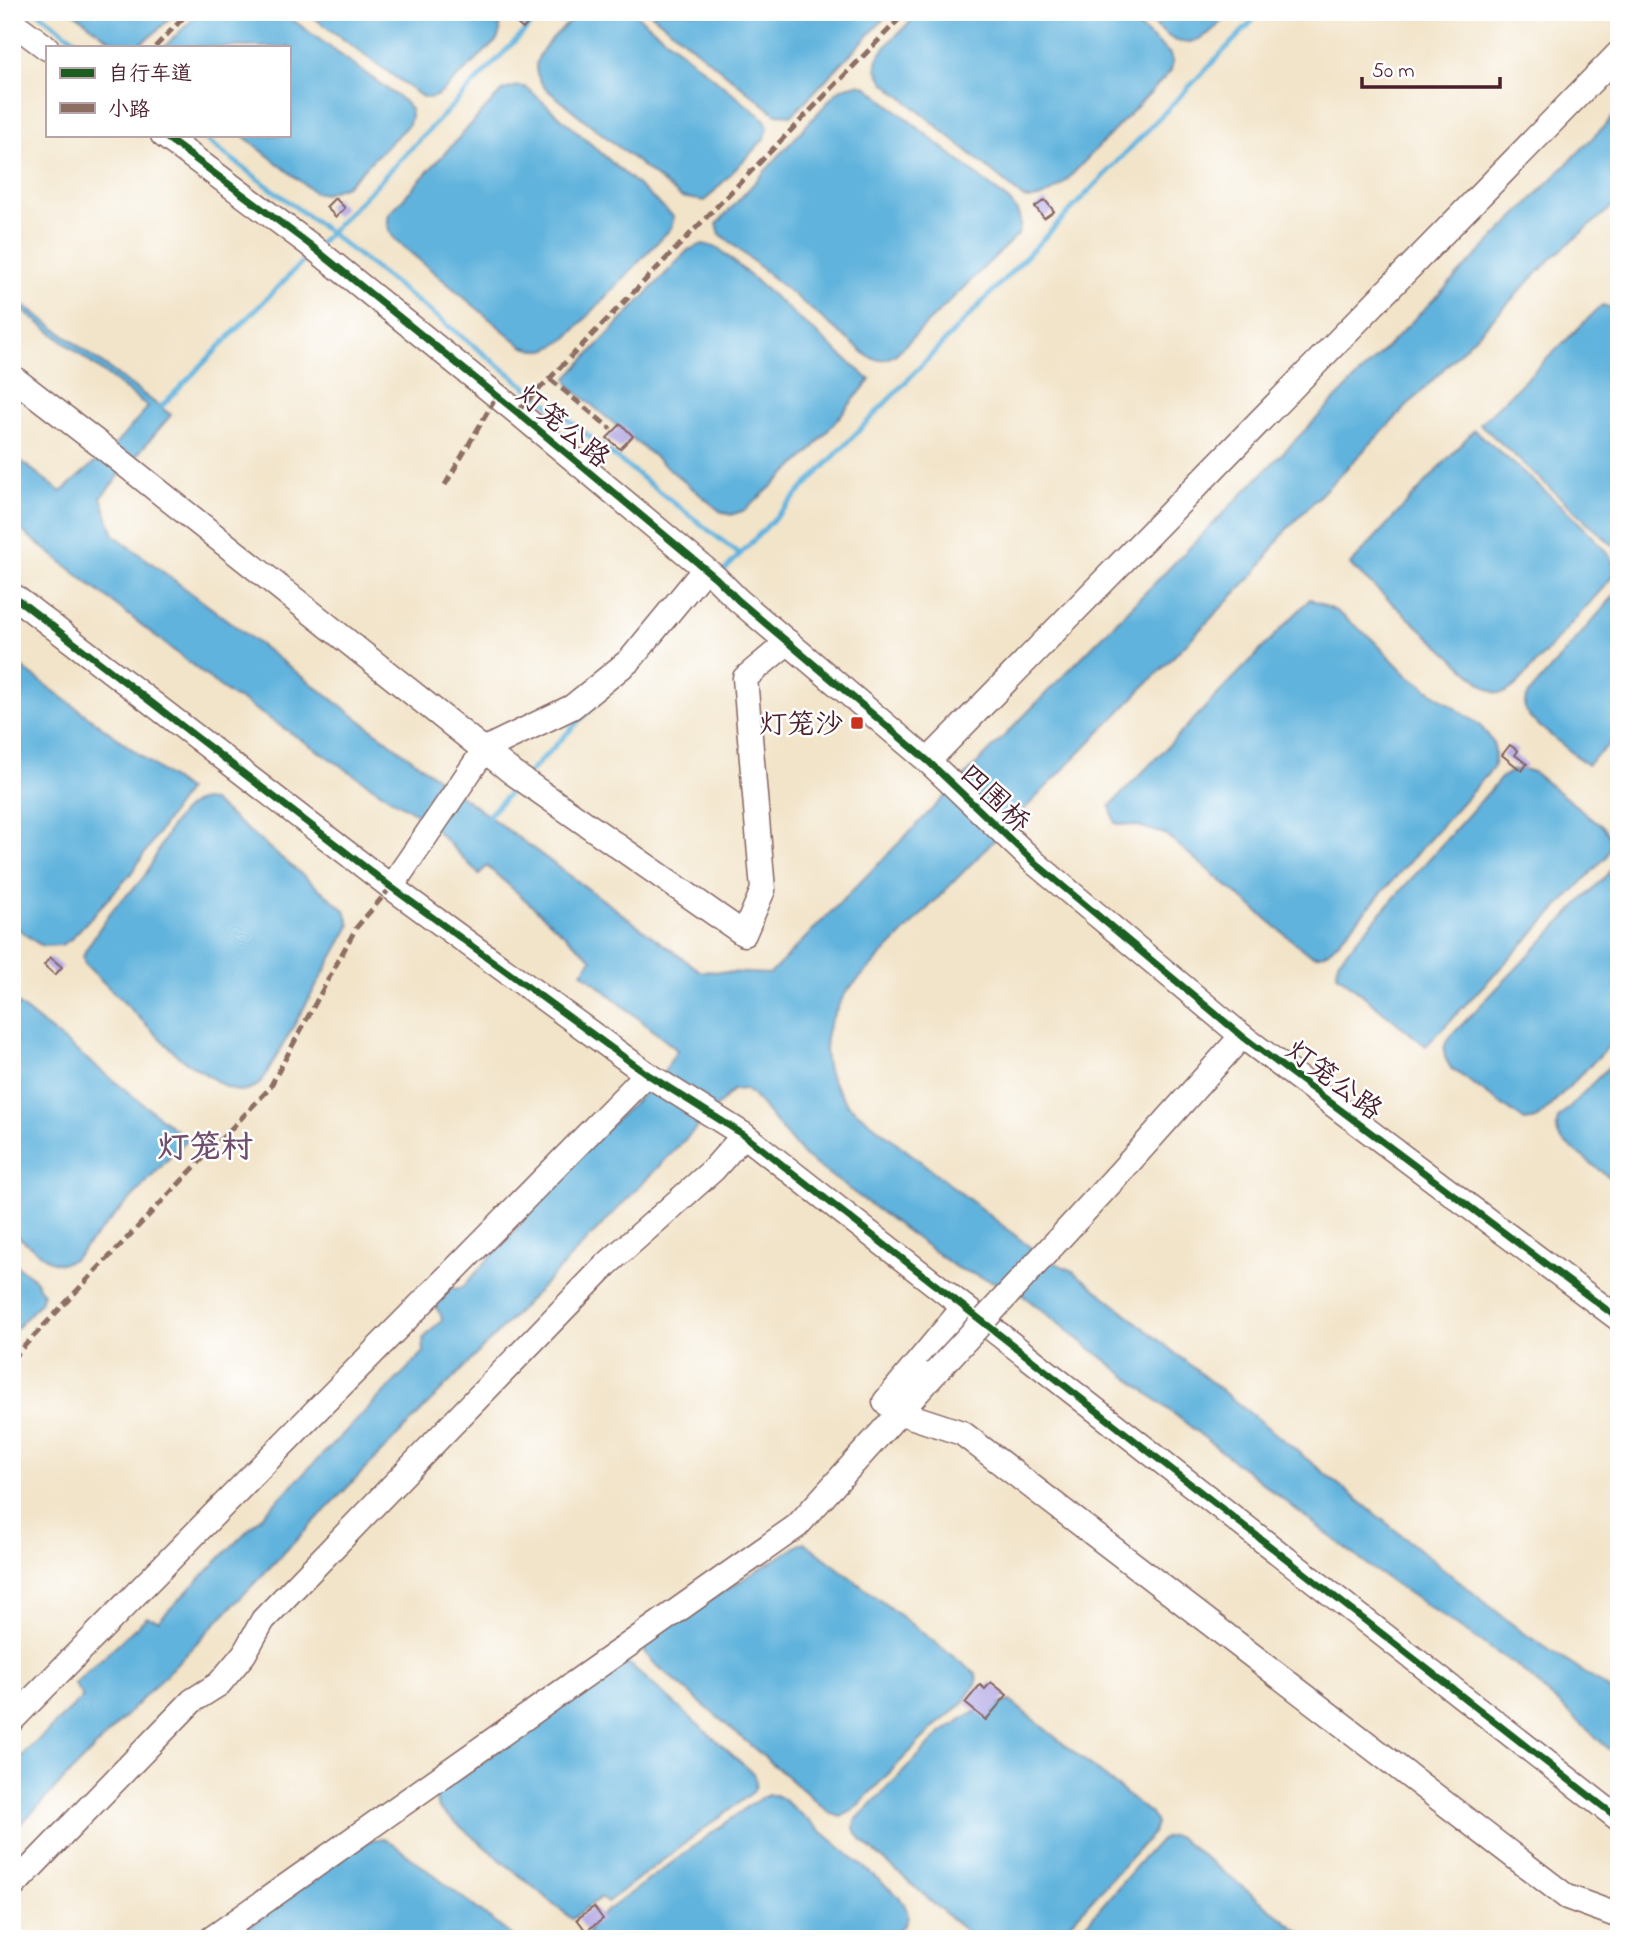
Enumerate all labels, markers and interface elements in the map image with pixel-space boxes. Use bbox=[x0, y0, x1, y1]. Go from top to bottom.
legend bbox=[46, 46, 290, 136]
scale bar bbox=[1362, 46, 1500, 90]
text: 50 m bbox=[1372, 57, 1415, 87]
text: 自行车道 bbox=[108, 60, 192, 90]
text: 小路 bbox=[108, 96, 150, 126]
street label: 灯笼公路 bbox=[506, 376, 618, 479]
place label: 灯笼沙 bbox=[759, 706, 843, 747]
marker: 灯笼沙 bbox=[849, 715, 865, 731]
street label: 四围桥 bbox=[949, 756, 1038, 843]
street label: 灯笼公路 bbox=[1276, 1032, 1390, 1132]
district label: 灯笼村 bbox=[157, 1126, 253, 1173]

